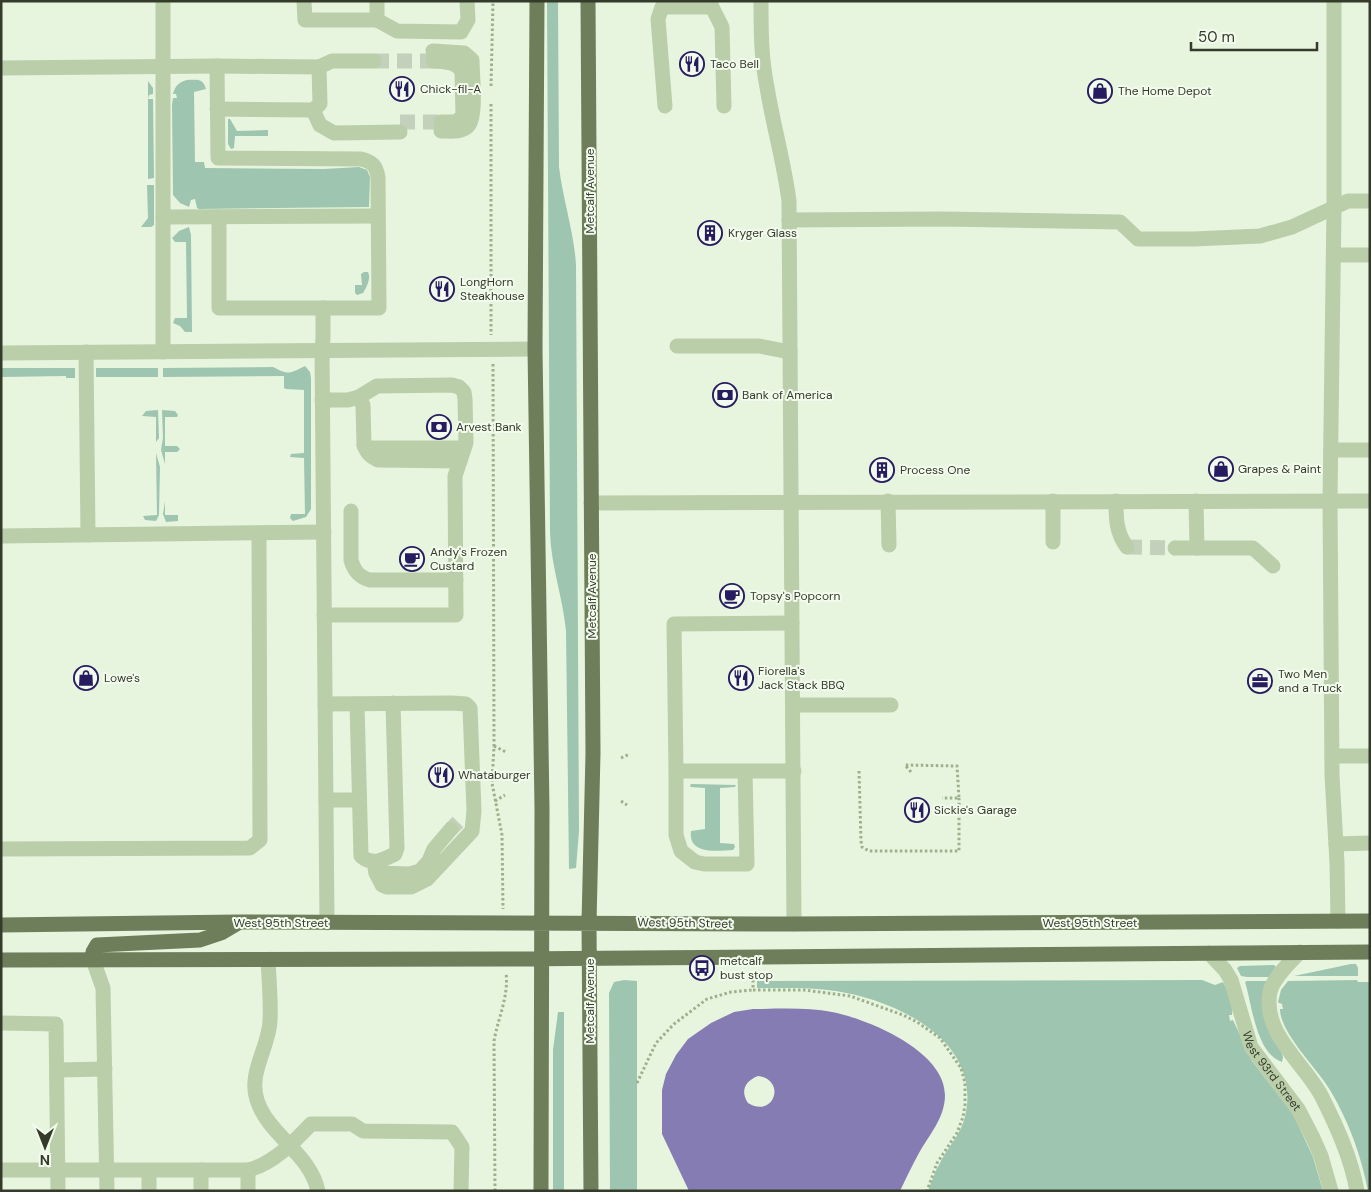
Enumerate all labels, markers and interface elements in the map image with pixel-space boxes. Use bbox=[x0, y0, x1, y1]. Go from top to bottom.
scale bar bbox=[1191, 20, 1317, 52]
text: 50 m bbox=[1198, 27, 1235, 47]
restaurant icon: Taco Bell bbox=[679, 51, 705, 77]
place label: Taco Bell bbox=[710, 56, 759, 72]
restaurant icon: Chick-fil-A bbox=[389, 76, 415, 102]
shop icon: The Home Depot bbox=[1087, 78, 1113, 104]
place label: Chick-fil-A bbox=[420, 81, 481, 97]
place label: The Home Depot bbox=[1118, 83, 1212, 99]
street label: Metcalf Avenue bbox=[582, 148, 598, 234]
building icon: Kryger Glass bbox=[697, 220, 723, 246]
place label: Kryger Glass bbox=[728, 225, 797, 241]
place label: LongHorn Steakhouse bbox=[460, 274, 525, 304]
restaurant icon: LongHorn Steakhouse bbox=[429, 276, 455, 302]
bank icon: Bank of America bbox=[712, 382, 738, 408]
place label: Bank of America bbox=[742, 387, 832, 403]
bank icon: Arvest Bank bbox=[426, 414, 452, 440]
place label: Arvest Bank bbox=[456, 419, 522, 435]
shop icon: Grapes & Paint bbox=[1208, 456, 1234, 482]
building icon: Process One bbox=[869, 457, 895, 483]
place label: Grapes & Paint bbox=[1238, 461, 1322, 477]
place label: Process One bbox=[900, 462, 970, 478]
place label: Andy's Frozen Custard bbox=[430, 544, 507, 574]
cafe icon: Andy's Frozen Custard bbox=[399, 546, 425, 572]
street label: Metcalf Avenue bbox=[584, 553, 600, 639]
cafe icon: Topsy's Popcorn bbox=[719, 583, 745, 609]
place label: Topsy's Popcorn bbox=[750, 588, 841, 604]
place label: Fiorella's Jack Stack BBQ bbox=[758, 663, 845, 693]
shop icon: Lowe's bbox=[73, 665, 99, 691]
restaurant icon: Fiorella's Jack Stack BBQ bbox=[728, 665, 754, 691]
place label: Two Men and a Truck bbox=[1278, 666, 1342, 696]
office icon: Two Men and a Truck bbox=[1247, 668, 1273, 694]
place label: Lowe's bbox=[104, 670, 140, 686]
restaurant icon: Whataburger bbox=[428, 762, 454, 788]
place label: Whataburger bbox=[458, 767, 531, 783]
restaurant icon: Sickie's Garage bbox=[904, 797, 930, 823]
place label: Sickie's Garage bbox=[934, 802, 1017, 818]
street label: West 95th Street bbox=[637, 914, 733, 932]
street label: West 95th Street bbox=[233, 915, 329, 931]
street label: West 95th Street bbox=[1042, 915, 1138, 931]
place label: metcalf bust stop bbox=[720, 953, 773, 983]
bus stop icon: metcalf bust stop bbox=[689, 955, 715, 981]
street label: Metcalf Avenue bbox=[582, 958, 598, 1044]
street label: West 93rd Street bbox=[1239, 1029, 1305, 1115]
north arrow bbox=[20, 1122, 70, 1172]
text: N bbox=[40, 1151, 50, 1169]

